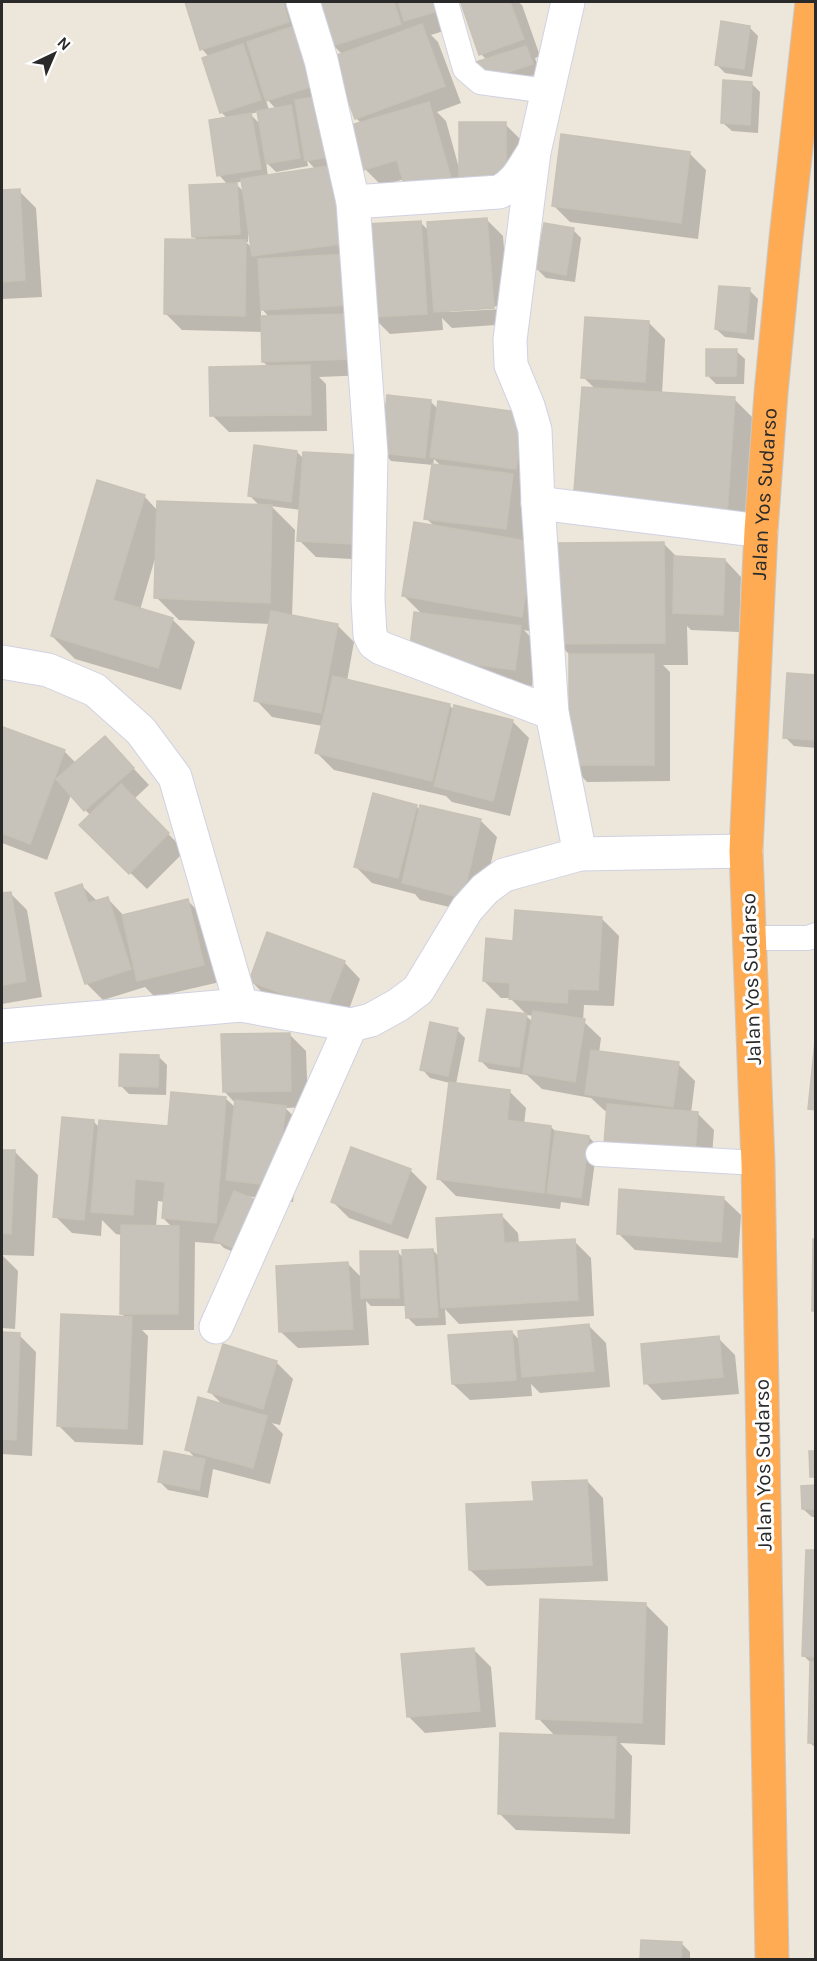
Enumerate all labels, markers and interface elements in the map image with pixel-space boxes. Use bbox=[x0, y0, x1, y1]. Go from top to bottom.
north arrow bbox=[24, 24, 84, 84]
text: N bbox=[53, 33, 75, 54]
street label: Jalan Yos Sudarso bbox=[747, 407, 782, 580]
street label: Jalan Yos Sudarso bbox=[736, 892, 766, 1066]
street label: Jalan Yos Sudarso bbox=[749, 1379, 777, 1551]

